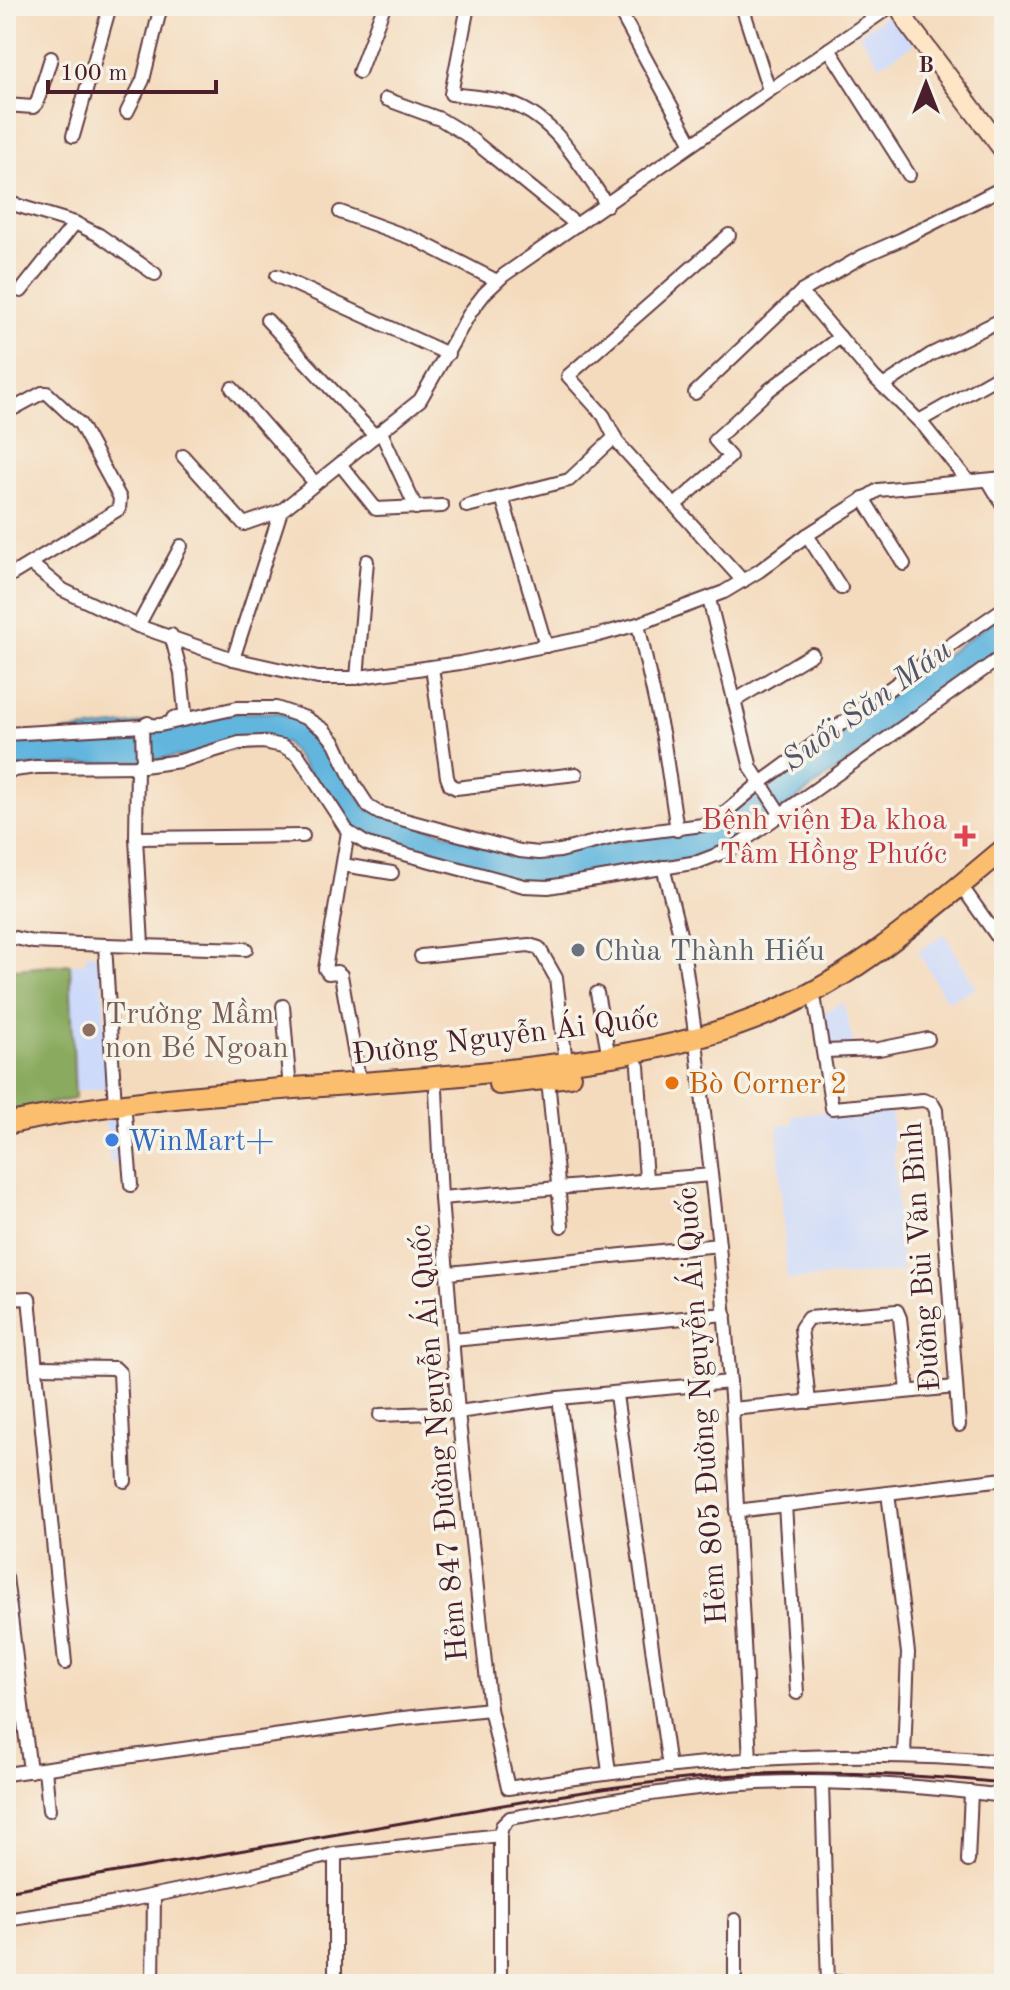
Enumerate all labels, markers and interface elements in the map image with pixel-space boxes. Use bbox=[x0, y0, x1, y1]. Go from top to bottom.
scale bar bbox=[48, 44, 216, 94]
north arrow bbox=[886, 44, 966, 124]
text: B bbox=[918, 55, 934, 77]
text: 100 m bbox=[60, 62, 128, 86]
water label: Suối Săn Máu bbox=[777, 634, 958, 778]
place label: Bệnh viện Đa khoa Tâm Hồng Phước bbox=[701, 806, 947, 870]
marker: Bệnh viện Đa khoa Tâm Hồng Phước bbox=[954, 825, 976, 847]
place label: Chùa Thành Hiếu bbox=[594, 936, 825, 967]
marker: Chùa Thành Hiếu bbox=[569, 941, 587, 959]
place label: Trường Mầm non Bé Ngoan bbox=[105, 997, 289, 1064]
street label: Đường Nguyễn Ái Quốc bbox=[350, 998, 660, 1071]
marker: Trường Mầm non Bé Ngoan bbox=[80, 1021, 98, 1039]
place label: Bò Corner 2 bbox=[688, 1070, 847, 1100]
marker: Bò Corner 2 bbox=[663, 1074, 681, 1092]
street label: Đường Bùi Văn Bình bbox=[898, 1121, 946, 1393]
place label: WinMart+ bbox=[128, 1127, 274, 1157]
marker: WinMart+ bbox=[103, 1131, 121, 1149]
street label: Hẻm 805 Đường Nguyễn Ái Quốc bbox=[668, 1186, 733, 1626]
street label: Hẻm 847 Đường Nguyễn Ái Quốc bbox=[401, 1223, 474, 1663]

